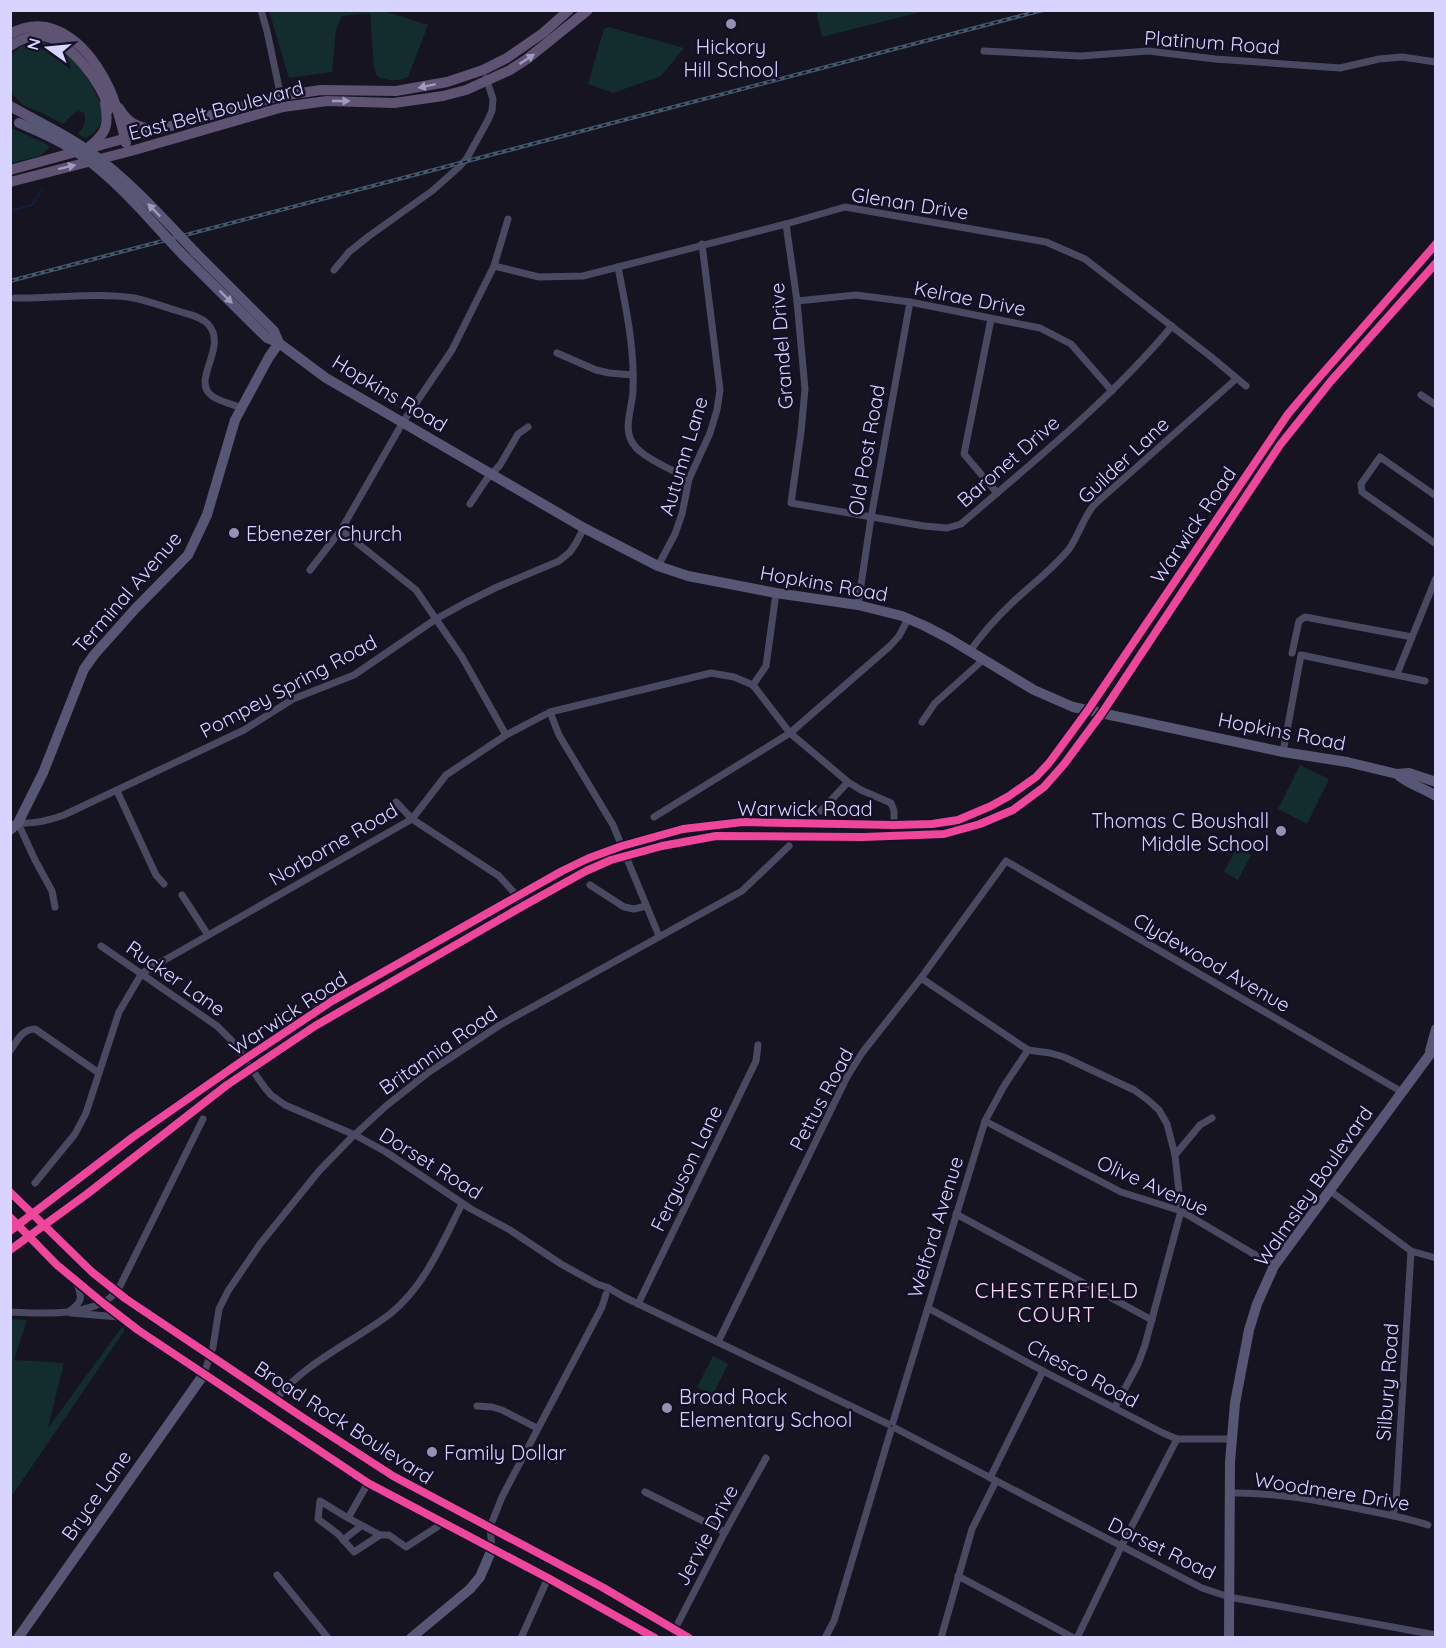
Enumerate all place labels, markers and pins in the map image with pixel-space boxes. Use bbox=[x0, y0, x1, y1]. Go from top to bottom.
marker: Hickory Hill School bbox=[724, 17, 738, 31]
place label: Hickory Hill School bbox=[683, 34, 779, 82]
place label: Ebenezer Church bbox=[246, 521, 402, 546]
marker: Ebenezer Church bbox=[227, 526, 241, 540]
place label: Thomas C Boushall Middle School bbox=[1091, 808, 1269, 856]
marker: Thomas C Boushall Middle School bbox=[1274, 824, 1288, 838]
place label: Broad Rock Elementary School bbox=[679, 1384, 852, 1432]
marker: Broad Rock Elementary School bbox=[660, 1401, 674, 1415]
place label: Family Dollar bbox=[444, 1440, 567, 1465]
marker: Family Dollar bbox=[425, 1445, 439, 1459]

